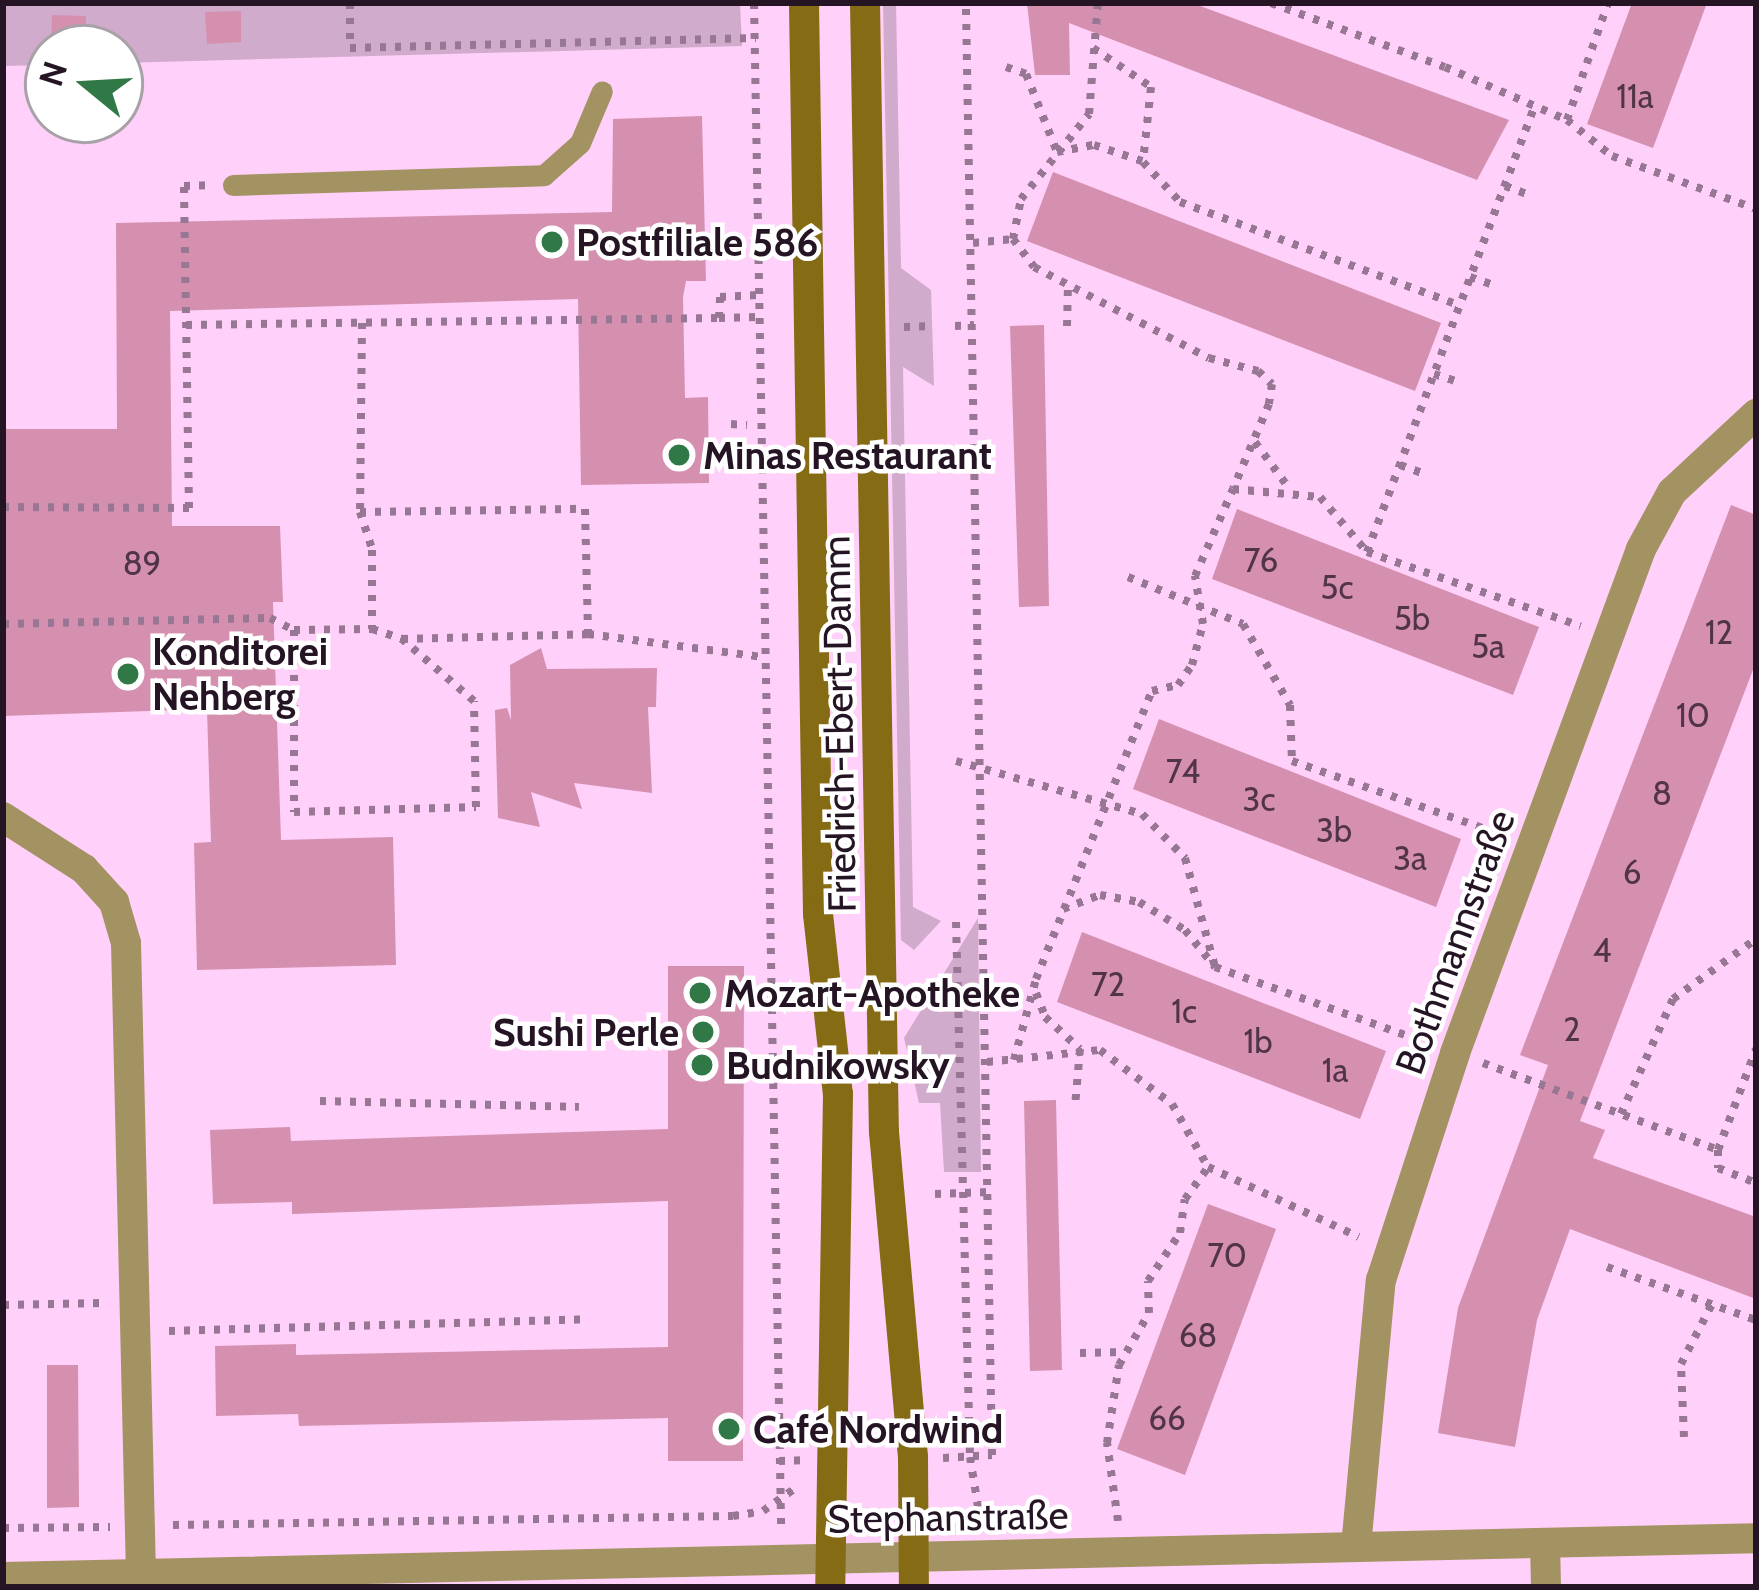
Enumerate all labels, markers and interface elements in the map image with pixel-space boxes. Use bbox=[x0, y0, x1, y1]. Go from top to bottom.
north arrow bbox=[24, 24, 144, 144]
text: N bbox=[30, 57, 75, 91]
house number: 11a bbox=[1616, 77, 1654, 117]
place label: Postfiliale 586 bbox=[576, 219, 818, 265]
marker: Postfiliale 586 bbox=[539, 229, 565, 255]
place label: Minas Restaurant bbox=[703, 432, 992, 478]
marker: Minas Restaurant bbox=[666, 442, 692, 468]
street label: Friedrich-Ebert-Damm bbox=[812, 535, 866, 913]
house number: 76 bbox=[1244, 541, 1278, 581]
house number: 89 bbox=[123, 544, 161, 584]
house number: 5c bbox=[1321, 568, 1353, 608]
house number: 5b bbox=[1394, 599, 1430, 639]
house number: 12 bbox=[1705, 613, 1733, 653]
house number: 5a bbox=[1471, 627, 1505, 667]
place label: Konditorei Nehberg bbox=[152, 629, 328, 720]
marker: Konditorei Nehberg bbox=[115, 661, 141, 687]
house number: 10 bbox=[1676, 696, 1710, 736]
house number: 74 bbox=[1166, 752, 1200, 792]
house number: 8 bbox=[1652, 774, 1672, 814]
house number: 3c bbox=[1243, 780, 1275, 820]
street label: Bothmannstraße bbox=[1386, 804, 1524, 1080]
house number: 3b bbox=[1316, 811, 1352, 851]
house number: 3a bbox=[1393, 839, 1427, 879]
house number: 6 bbox=[1623, 853, 1641, 893]
house number: 4 bbox=[1592, 931, 1612, 971]
house number: 72 bbox=[1091, 965, 1125, 1005]
place label: Mozart-Apotheke bbox=[724, 970, 1020, 1016]
marker: Mozart-Apotheke bbox=[687, 980, 713, 1006]
house number: 1c bbox=[1171, 992, 1197, 1032]
place label: Sushi Perle bbox=[493, 1009, 679, 1055]
house number: 2 bbox=[1563, 1010, 1581, 1050]
marker: Sushi Perle bbox=[690, 1019, 716, 1045]
house number: 1b bbox=[1243, 1022, 1273, 1062]
place label: Budnikowsky bbox=[726, 1042, 950, 1088]
house number: 1a bbox=[1322, 1051, 1348, 1091]
marker: Budnikowsky bbox=[689, 1052, 715, 1078]
house number: 70 bbox=[1207, 1236, 1247, 1276]
house number: 68 bbox=[1179, 1316, 1217, 1356]
house number: 66 bbox=[1148, 1399, 1186, 1439]
place label: Café Nordwind bbox=[753, 1406, 1003, 1452]
marker: Café Nordwind bbox=[716, 1416, 742, 1442]
street label: Stephanstraße bbox=[827, 1492, 1069, 1542]

